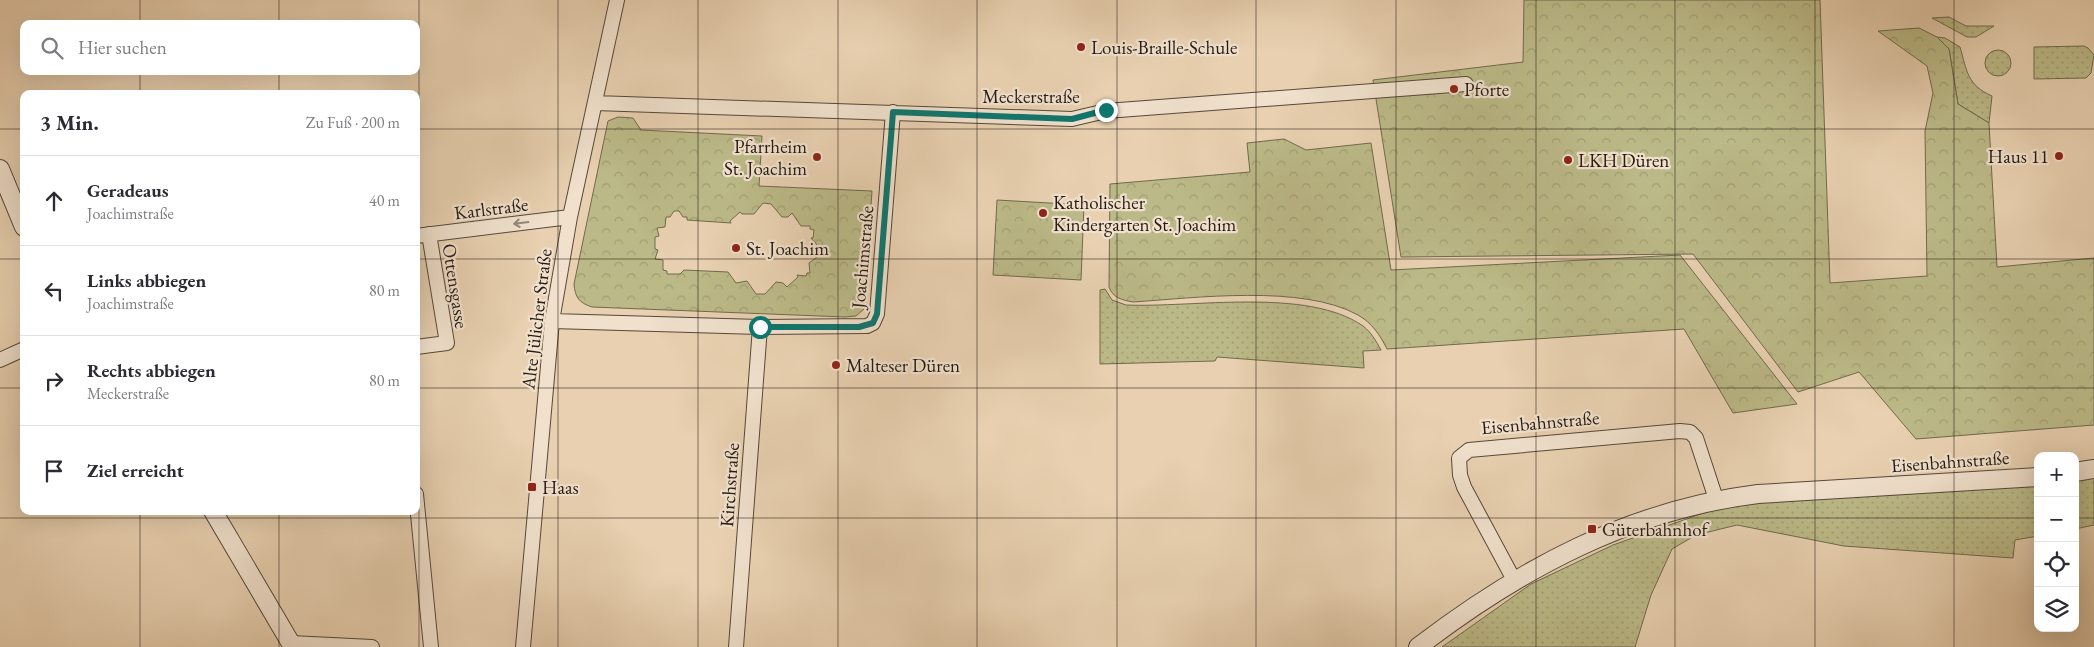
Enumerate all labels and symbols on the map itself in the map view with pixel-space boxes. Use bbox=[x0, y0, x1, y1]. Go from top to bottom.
place label: Louis-Braille-Schule bbox=[1091, 35, 1237, 60]
marker: Louis-Braille-Schule bbox=[1075, 41, 1087, 53]
place label: Pforte bbox=[1464, 77, 1509, 102]
marker: Pforte bbox=[1448, 83, 1460, 95]
street label: Meckerstraße bbox=[982, 84, 1080, 109]
route end bbox=[1095, 99, 1118, 122]
place label: Pfarrheim St. Joachim bbox=[724, 134, 807, 181]
place label: Haus 11 bbox=[1988, 144, 2049, 169]
place label: LKH Düren bbox=[1578, 148, 1669, 173]
marker: Haus 11 bbox=[2053, 150, 2065, 162]
marker: Pfarrheim St. Joachim bbox=[811, 151, 823, 163]
marker: LKH Düren bbox=[1562, 154, 1574, 166]
place label: Katholischer Kindergarten St. Joachim bbox=[1053, 190, 1237, 237]
street label: Karlstraße bbox=[453, 192, 530, 225]
street label: Joachimstraße bbox=[845, 205, 879, 311]
marker: Katholischer Kindergarten St. Joachim bbox=[1037, 207, 1049, 219]
one-way arrow bbox=[514, 218, 530, 228]
place label: St. Joachim bbox=[746, 236, 829, 261]
street label: Ottensgasse bbox=[436, 242, 475, 330]
marker: St. Joachim bbox=[730, 242, 742, 254]
street label: Alte Jülicher Straße bbox=[515, 247, 558, 392]
route start bbox=[749, 316, 772, 339]
place label: Malteser Düren bbox=[846, 353, 960, 378]
marker: Malteser Düren bbox=[830, 359, 842, 371]
street label: Eisenbahnstraße bbox=[1480, 405, 1600, 440]
street label: Kirchstraße bbox=[714, 442, 745, 528]
street label: Eisenbahnstraße bbox=[1890, 445, 2010, 478]
place label: Haas bbox=[542, 475, 579, 500]
marker: Haas bbox=[526, 481, 538, 493]
place label: Güterbahnhof bbox=[1602, 517, 1710, 542]
marker: Güterbahnhof bbox=[1586, 523, 1598, 535]

